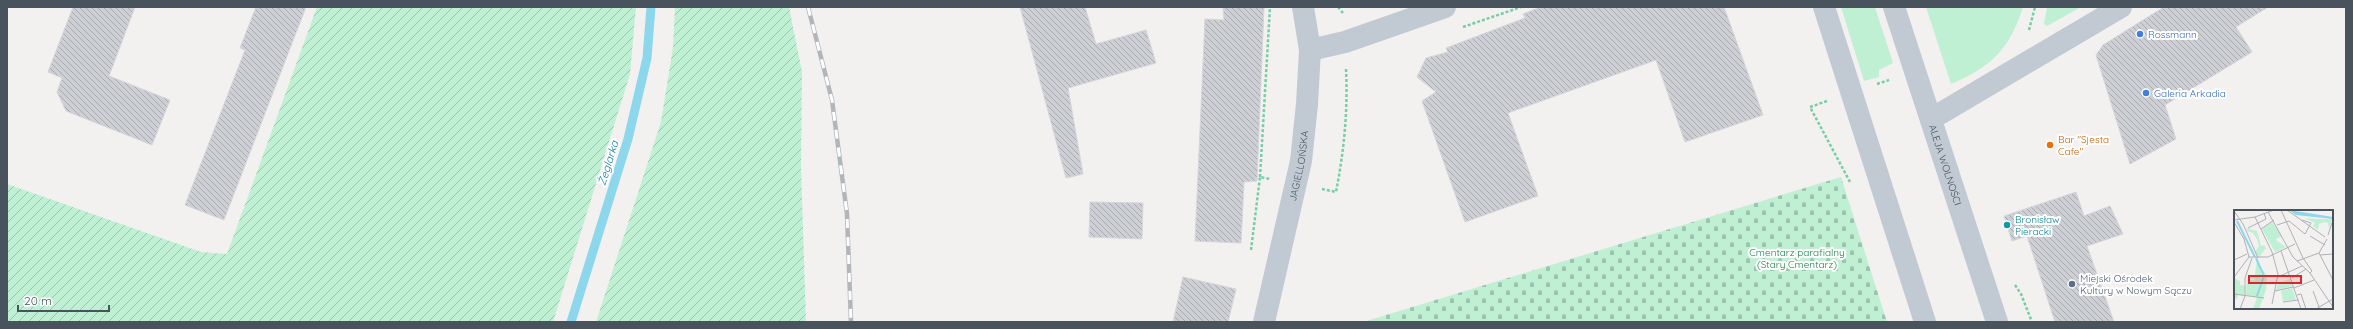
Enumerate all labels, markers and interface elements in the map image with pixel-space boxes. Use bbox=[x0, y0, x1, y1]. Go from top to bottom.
place label: Rossmann bbox=[2148, 28, 2197, 41]
marker: Rossmann bbox=[2135, 29, 2145, 39]
place label: Galeria Arkadia bbox=[2154, 87, 2226, 100]
marker: Galeria Arkadia bbox=[2141, 88, 2151, 98]
street label: ALEJA WOLNOŚCI bbox=[1926, 123, 1964, 207]
street label: JAGIELLOŃSKA bbox=[1286, 129, 1311, 202]
place label: Bar "Sjesta Cafe" bbox=[2058, 133, 2109, 158]
water label: Żeglarka bbox=[595, 138, 622, 187]
marker: Bar "Sjesta Cafe" bbox=[2045, 140, 2055, 150]
inset map bbox=[2234, 210, 2333, 309]
place label: Bronisław Pieracki bbox=[2015, 213, 2060, 238]
marker: Bronisław Pieracki bbox=[2002, 220, 2012, 230]
park label: Cmentarz parafialny (Stary Cmentarz) bbox=[1749, 246, 1845, 271]
place label: Miejski Ośrodek Kultury w Nowym Sączu bbox=[2080, 272, 2192, 297]
marker: Miejski Ośrodek Kultury w Nowym Sączu bbox=[2067, 279, 2077, 289]
scale bar bbox=[18, 287, 109, 313]
text: 20 m bbox=[24, 293, 52, 308]

